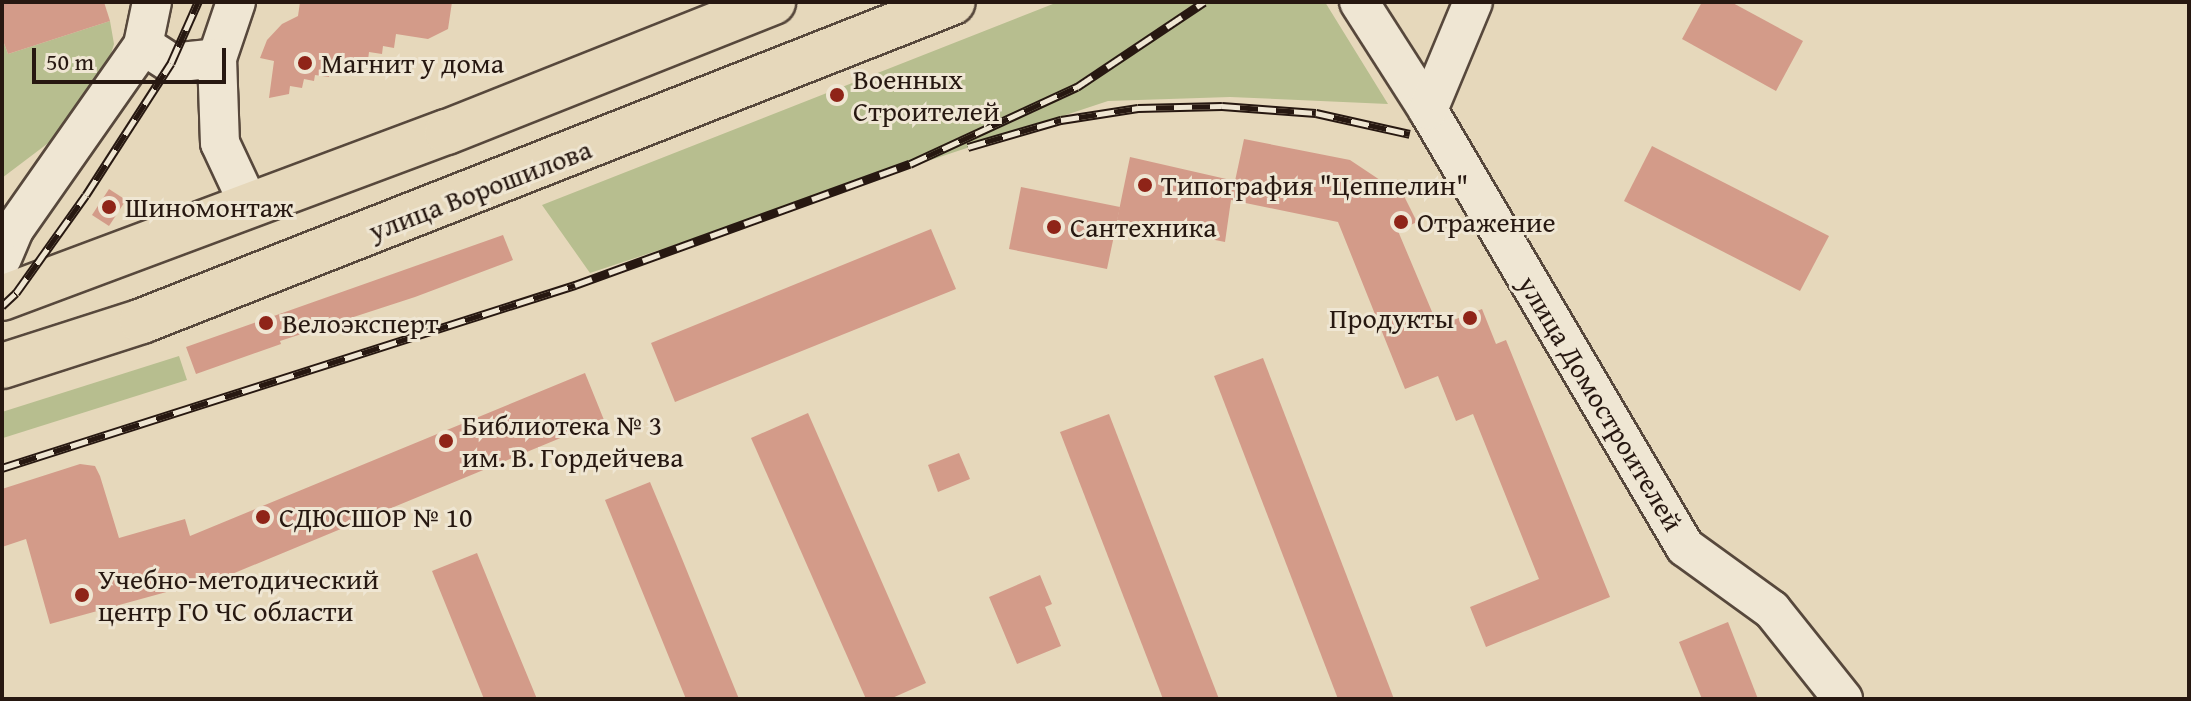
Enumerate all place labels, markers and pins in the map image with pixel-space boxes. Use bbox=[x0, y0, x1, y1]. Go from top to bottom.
place label: Магнит у дома bbox=[321, 46, 504, 80]
marker: Магнит у дома bbox=[296, 54, 314, 72]
place label: Военных Строителей bbox=[853, 62, 1000, 128]
marker: Военных Строителей bbox=[828, 86, 846, 104]
place label: Типография "Цеппелин" bbox=[1161, 168, 1468, 202]
marker: Типография "Цеппелин" bbox=[1136, 176, 1154, 194]
place label: Шиномонтаж bbox=[125, 190, 293, 224]
marker: Шиномонтаж bbox=[100, 198, 118, 216]
place label: Отражение bbox=[1417, 205, 1556, 239]
place label: Сантехника bbox=[1070, 210, 1217, 244]
marker: Отражение bbox=[1392, 213, 1410, 231]
marker: Сантехника bbox=[1045, 218, 1063, 236]
place label: Продукты bbox=[1329, 301, 1454, 335]
place label: Велоэксперт bbox=[282, 306, 438, 340]
marker: Продукты bbox=[1461, 309, 1479, 327]
marker: Велоэксперт bbox=[257, 314, 275, 332]
place label: Библиотека № 3 им. В. Гордейчева bbox=[462, 408, 684, 474]
marker: Библиотека № 3 им. В. Гордейчева bbox=[437, 432, 455, 450]
place label: СДЮСШОР № 10 bbox=[279, 500, 472, 534]
marker: СДЮСШОР № 10 bbox=[254, 508, 272, 526]
place label: Учебно-методический центр ГО ЧС области bbox=[98, 562, 379, 628]
marker: Учебно-методический центр ГО ЧС области bbox=[73, 586, 91, 604]

